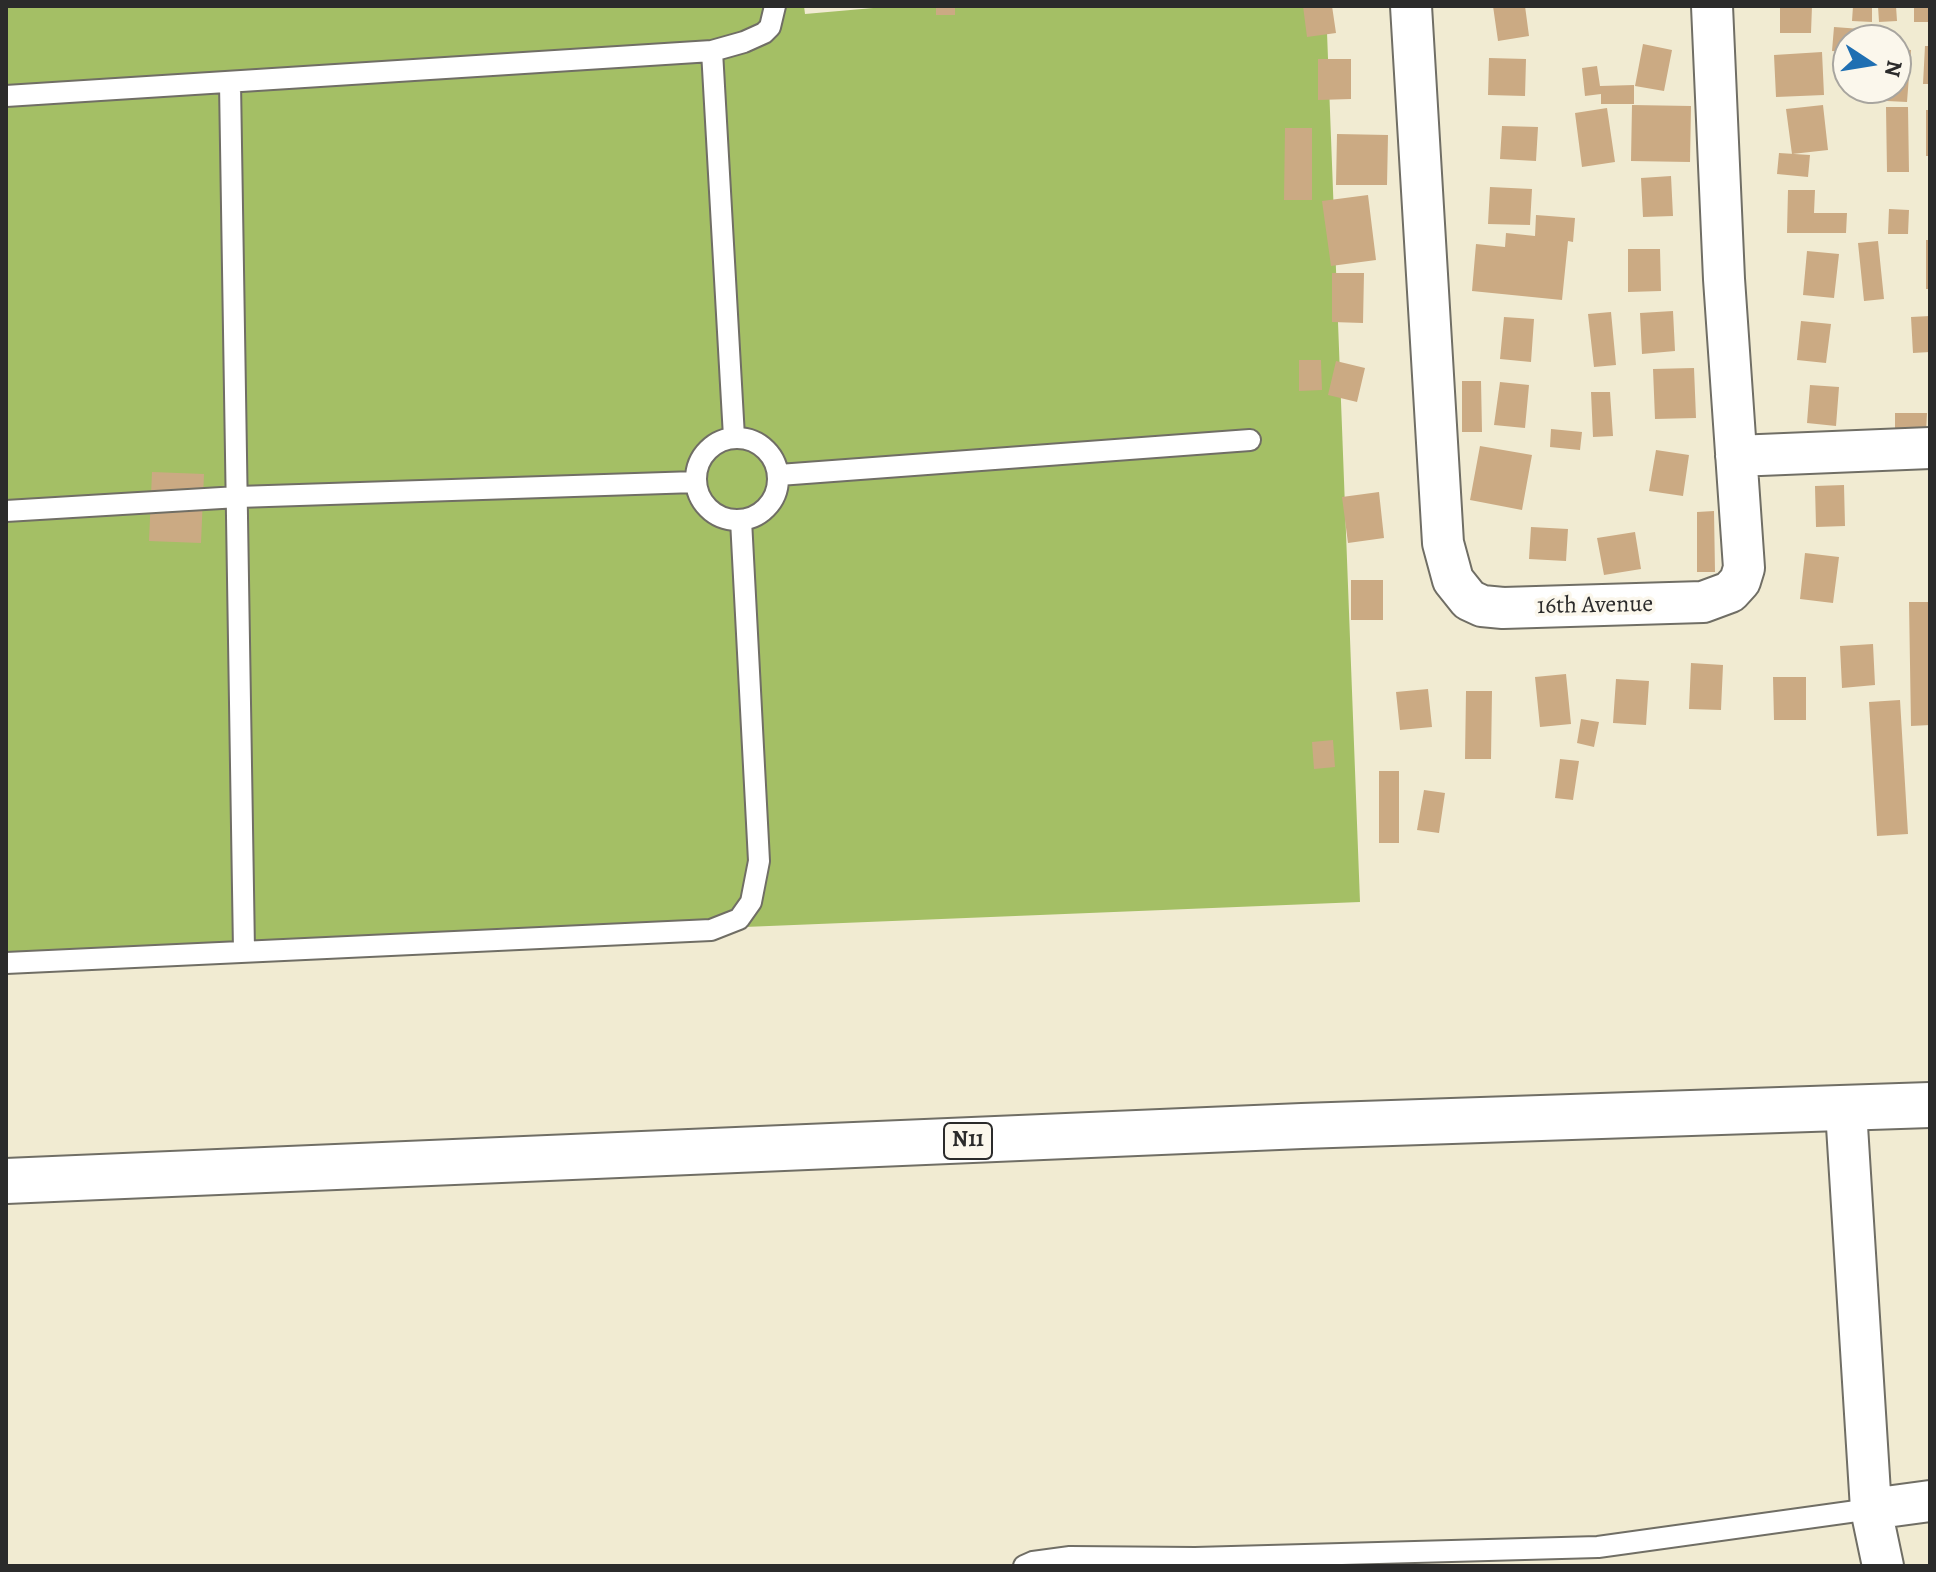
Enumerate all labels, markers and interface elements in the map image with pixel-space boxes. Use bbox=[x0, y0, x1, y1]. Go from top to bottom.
north arrow bbox=[1832, 24, 1912, 104]
text: N bbox=[1877, 58, 1910, 80]
street label: 16th Avenue bbox=[1537, 591, 1653, 621]
road number: N11 bbox=[944, 1123, 992, 1159]

